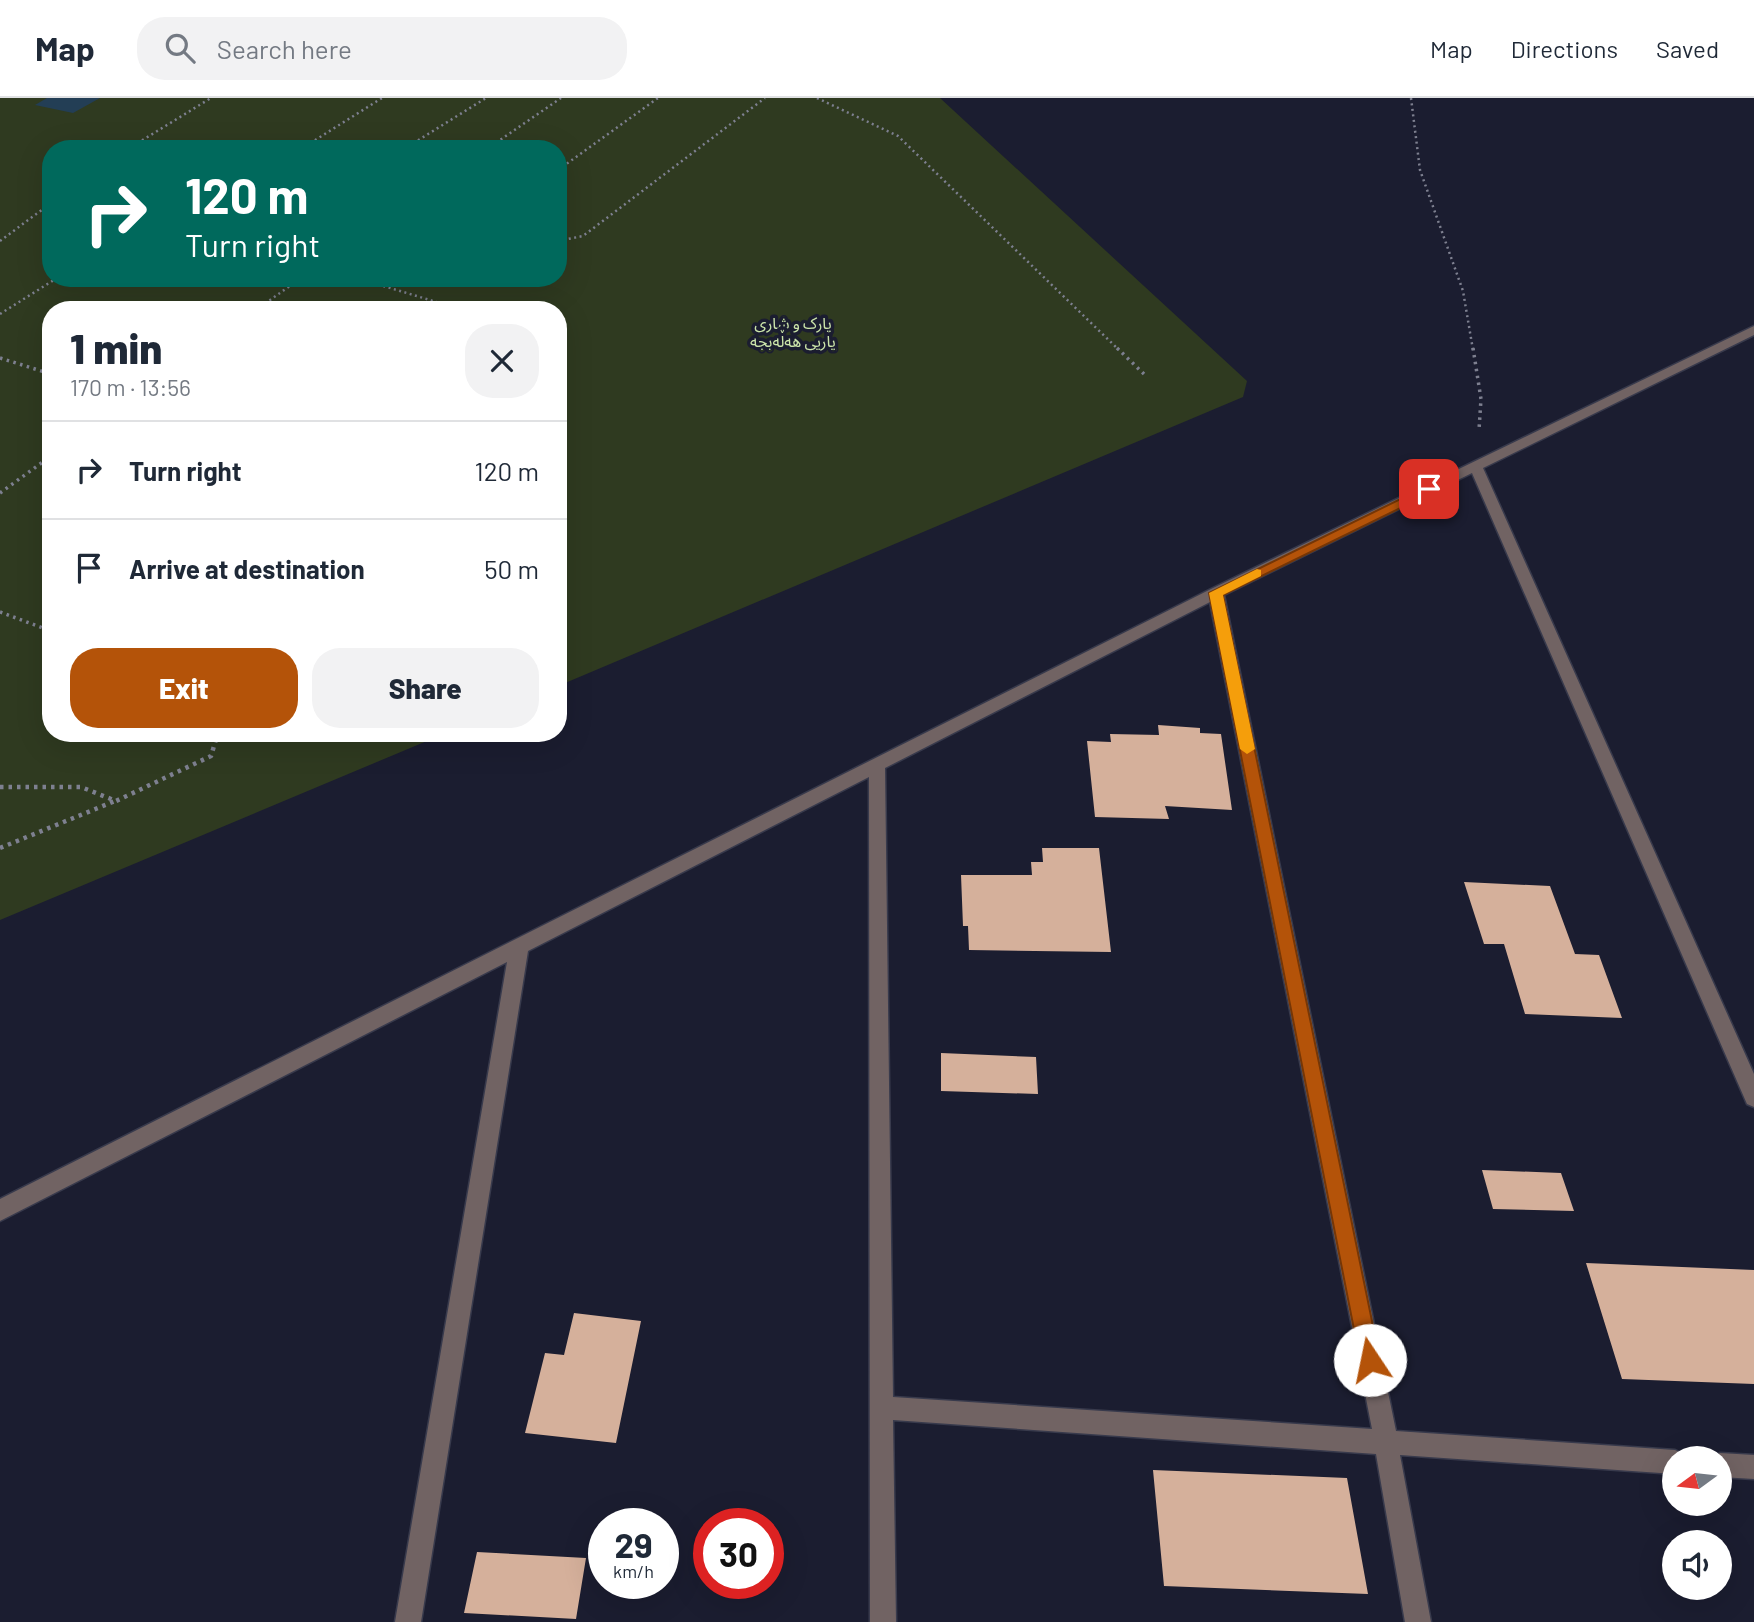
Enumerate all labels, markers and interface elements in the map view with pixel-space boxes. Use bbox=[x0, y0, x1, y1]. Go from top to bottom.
search box bbox=[137, 17, 627, 80]
text: Map bbox=[35, 28, 95, 68]
icon: search bbox=[161, 29, 199, 67]
text: Search here bbox=[217, 33, 352, 64]
text: Map bbox=[1430, 34, 1473, 63]
text: Directions bbox=[1511, 34, 1618, 63]
text: Saved bbox=[1656, 34, 1719, 63]
text: 120 m bbox=[185, 165, 308, 224]
icon: right bbox=[70, 168, 161, 259]
text: Turn right bbox=[185, 225, 320, 263]
park label: پارک و شاری یاریی ھەڵەبجە bbox=[750, 313, 836, 351]
text: 1 min bbox=[70, 322, 162, 372]
button: close bbox=[465, 324, 539, 398]
text: 170 m · 13:56 bbox=[70, 373, 191, 401]
icon: right bbox=[70, 451, 108, 489]
text: Turn right bbox=[129, 455, 242, 486]
text: 120 m bbox=[475, 455, 539, 486]
pin bbox=[1399, 459, 1459, 519]
icon: arrive bbox=[1410, 470, 1448, 508]
icon: arrive bbox=[70, 549, 108, 587]
text: Arrive at destination bbox=[129, 553, 365, 584]
text: 50 m bbox=[484, 553, 539, 584]
button: Exit bbox=[70, 648, 298, 728]
button: Share bbox=[312, 648, 539, 728]
position arrow bbox=[1333, 1323, 1407, 1397]
north arrow bbox=[1662, 1446, 1732, 1516]
map controls bbox=[1662, 1446, 1732, 1600]
speed limit sign: 30 bbox=[693, 1508, 784, 1599]
text: 29 bbox=[614, 1523, 653, 1565]
button: sound bbox=[1662, 1530, 1732, 1600]
text: km/h bbox=[613, 1560, 654, 1582]

